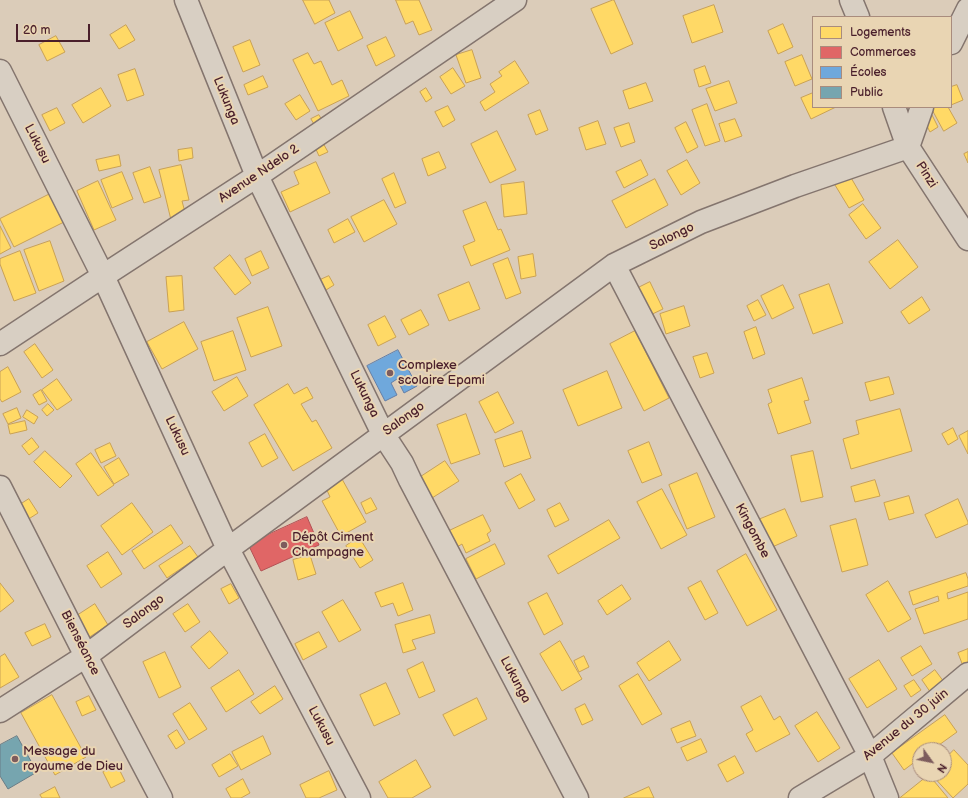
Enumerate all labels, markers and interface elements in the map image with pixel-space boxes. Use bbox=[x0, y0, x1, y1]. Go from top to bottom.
scale bar bbox=[18, 16, 92, 42]
legend bbox=[812, 16, 952, 108]
text: 20 m bbox=[23, 23, 50, 38]
text: Logements bbox=[850, 25, 911, 40]
text: Commerces bbox=[850, 45, 916, 60]
text: Écoles bbox=[850, 65, 887, 80]
street label: Lukunga bbox=[209, 75, 243, 127]
text: Public bbox=[850, 85, 883, 100]
street label: Lukusu bbox=[21, 122, 53, 166]
street label: Avenue Ndelo 2 bbox=[216, 141, 302, 207]
street label: Pinzi bbox=[912, 159, 940, 191]
street label: Salongo bbox=[647, 220, 697, 254]
place label: Complexe scolaire Epami bbox=[398, 358, 485, 389]
street label: Lukunga bbox=[346, 368, 382, 420]
marker: Complexe scolaire Epami bbox=[385, 368, 395, 378]
street label: Salongo bbox=[380, 399, 428, 439]
street label: Lukusu bbox=[161, 414, 193, 458]
street label: Kingombe bbox=[731, 501, 773, 561]
place label: Dépôt Ciment Champagne bbox=[292, 530, 373, 561]
marker: Dépôt Ciment Champagne bbox=[279, 540, 289, 550]
street label: Salongo bbox=[120, 591, 168, 633]
street label: Bienséance bbox=[57, 608, 103, 678]
street label: Lukunga bbox=[496, 654, 534, 706]
street label: Avenue du 30 juin bbox=[860, 686, 952, 764]
street label: Lukusu bbox=[304, 704, 338, 748]
north arrow bbox=[912, 742, 952, 782]
place label: Message du royaume de Dieu bbox=[23, 744, 123, 775]
marker: Message du royaume de Dieu bbox=[10, 754, 20, 764]
text: N bbox=[934, 761, 949, 775]

